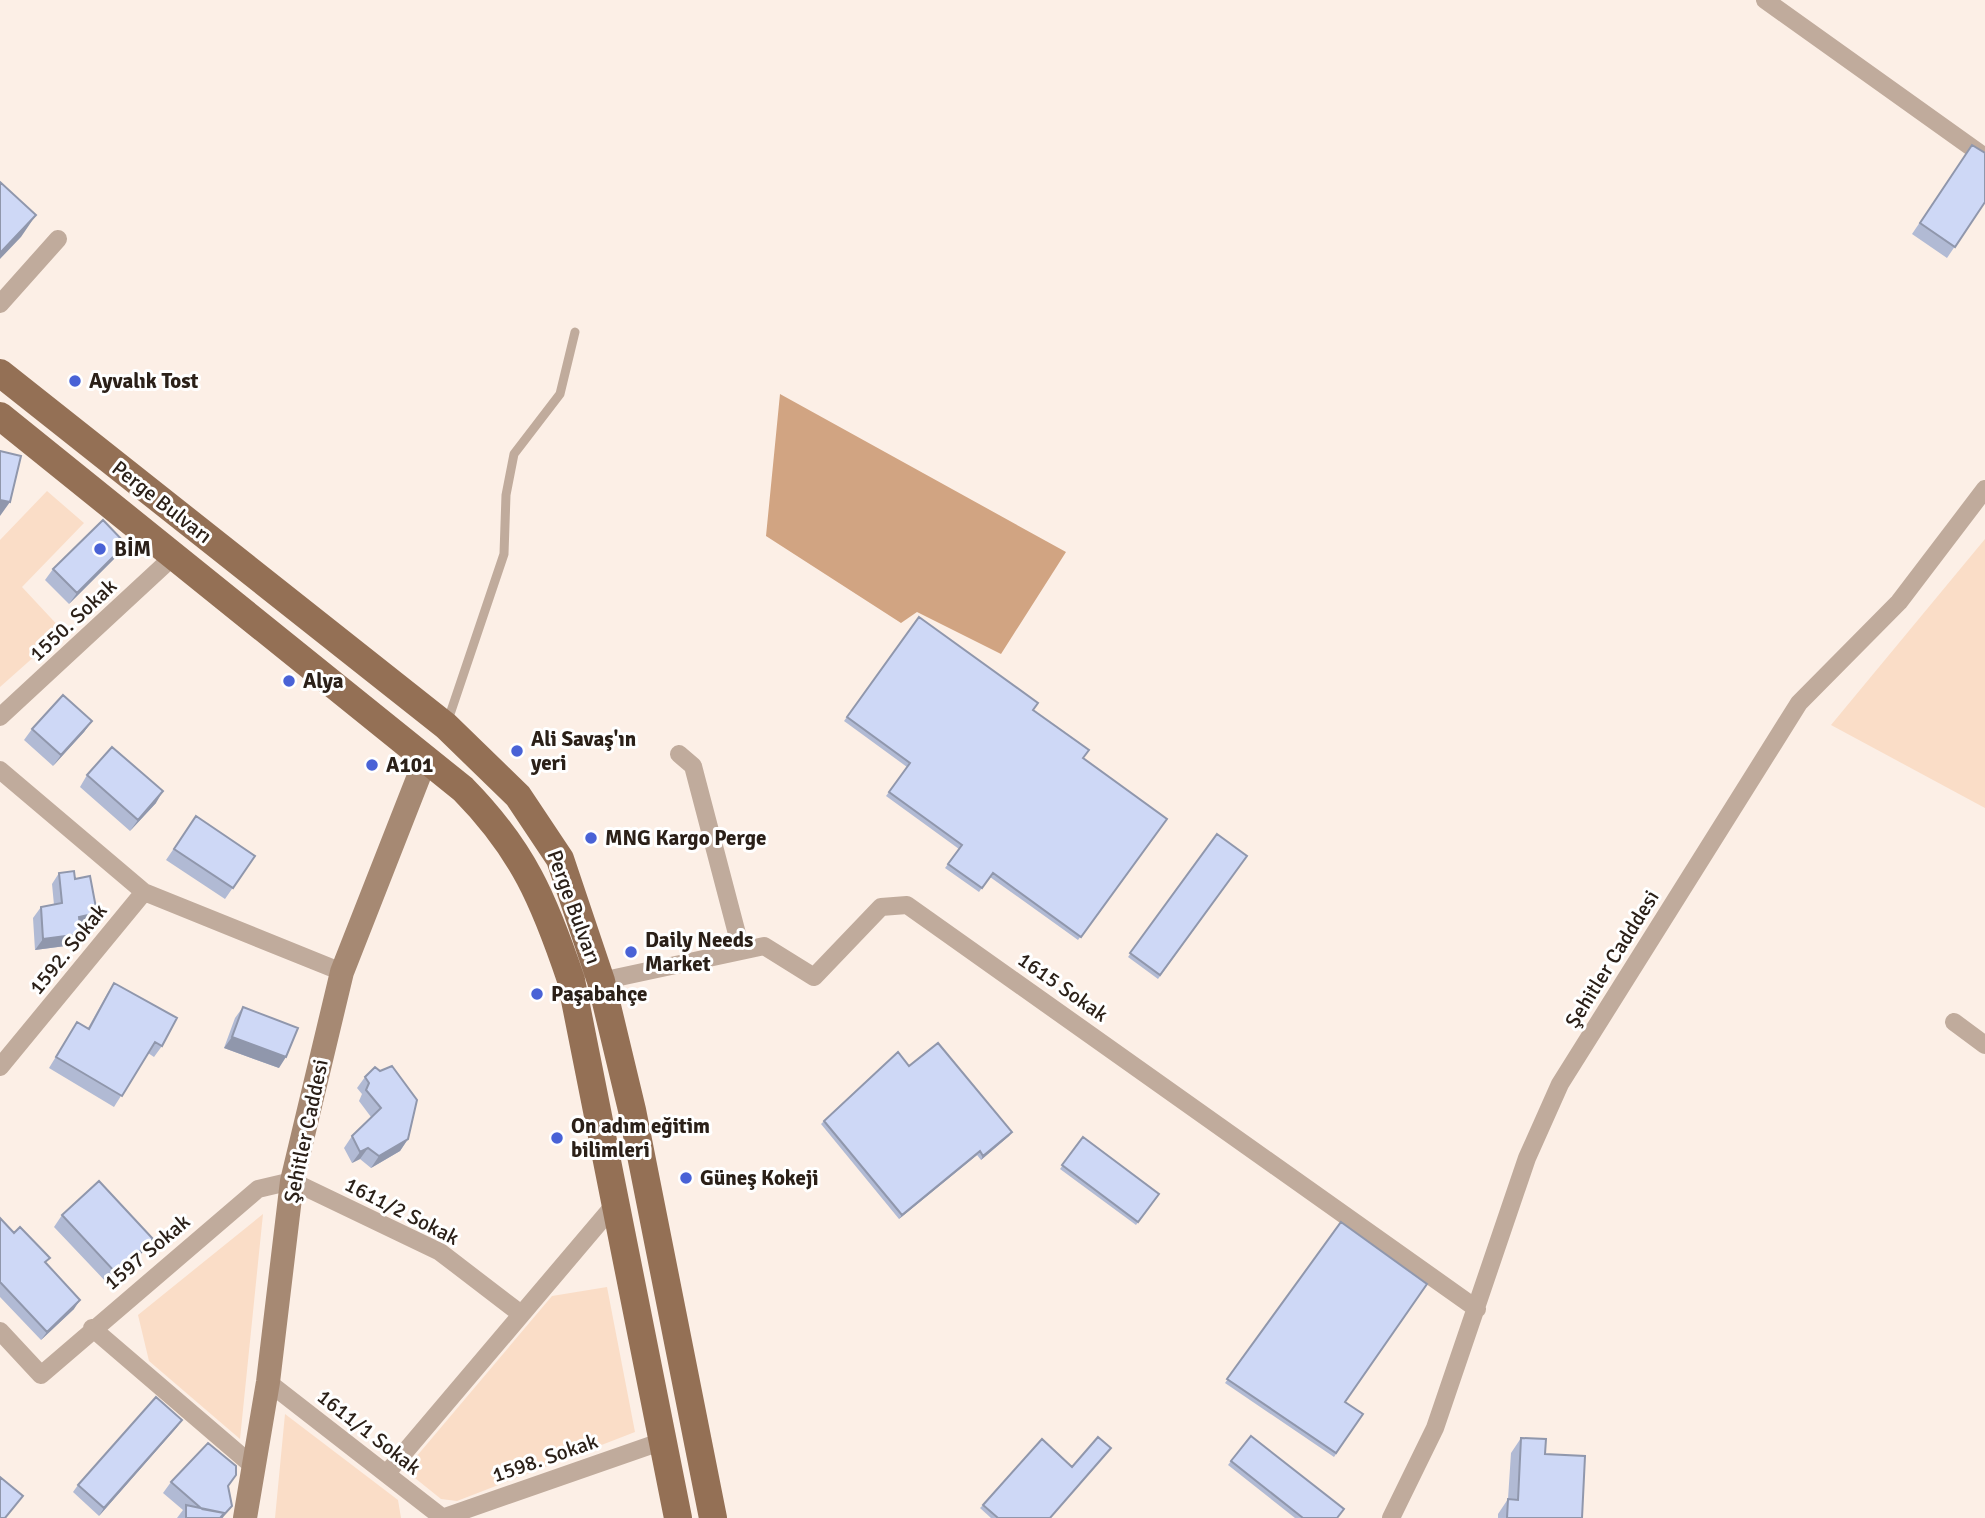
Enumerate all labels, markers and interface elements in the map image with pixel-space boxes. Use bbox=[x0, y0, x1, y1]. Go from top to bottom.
place label: Ayvalık Tost bbox=[89, 368, 199, 394]
marker: Ayvalık Tost bbox=[67, 373, 83, 389]
street label: Perge Bulvarı bbox=[107, 455, 217, 549]
place label: BİM bbox=[114, 536, 151, 562]
marker: BİM bbox=[92, 541, 108, 557]
street label: 1550. Sokak bbox=[24, 573, 122, 667]
place label: Alya bbox=[303, 668, 344, 694]
marker: Alya bbox=[281, 673, 297, 689]
place label: Ali Savaş'ın yeri bbox=[530, 726, 636, 776]
marker: Ali Savaş'ın yeri bbox=[509, 743, 525, 759]
place label: A101 bbox=[386, 752, 433, 778]
marker: A101 bbox=[364, 757, 380, 773]
place label: MNG Kargo Perge bbox=[605, 825, 766, 851]
marker: MNG Kargo Perge bbox=[583, 830, 599, 846]
street label: Perge Bulvarı bbox=[541, 846, 607, 968]
street label: Şehitler Cadddesi bbox=[1559, 885, 1665, 1033]
street label: 1592. Sokak bbox=[23, 898, 113, 1000]
place label: Daily Needs Market bbox=[645, 927, 753, 977]
marker: Daily Needs Market bbox=[623, 944, 639, 960]
street label: 1615 Sokak bbox=[1013, 946, 1114, 1028]
place label: Paşabahçe bbox=[551, 981, 647, 1007]
marker: Paşabahçe bbox=[529, 986, 545, 1002]
street label: Şehitler Caddesi bbox=[278, 1057, 334, 1205]
place label: On adım eğitim bilimleri bbox=[571, 1113, 710, 1163]
marker: On adım eğitim bilimleri bbox=[549, 1130, 565, 1146]
place label: Güneş Kokeji bbox=[700, 1165, 819, 1191]
marker: Güneş Kokeji bbox=[678, 1170, 694, 1186]
street label: 1611/2 Sokak bbox=[341, 1171, 464, 1251]
street label: 1597 Sokak bbox=[99, 1208, 196, 1295]
street label: 1611/1 Sokak bbox=[312, 1383, 426, 1481]
street label: 1598. Sokak bbox=[489, 1428, 602, 1488]

